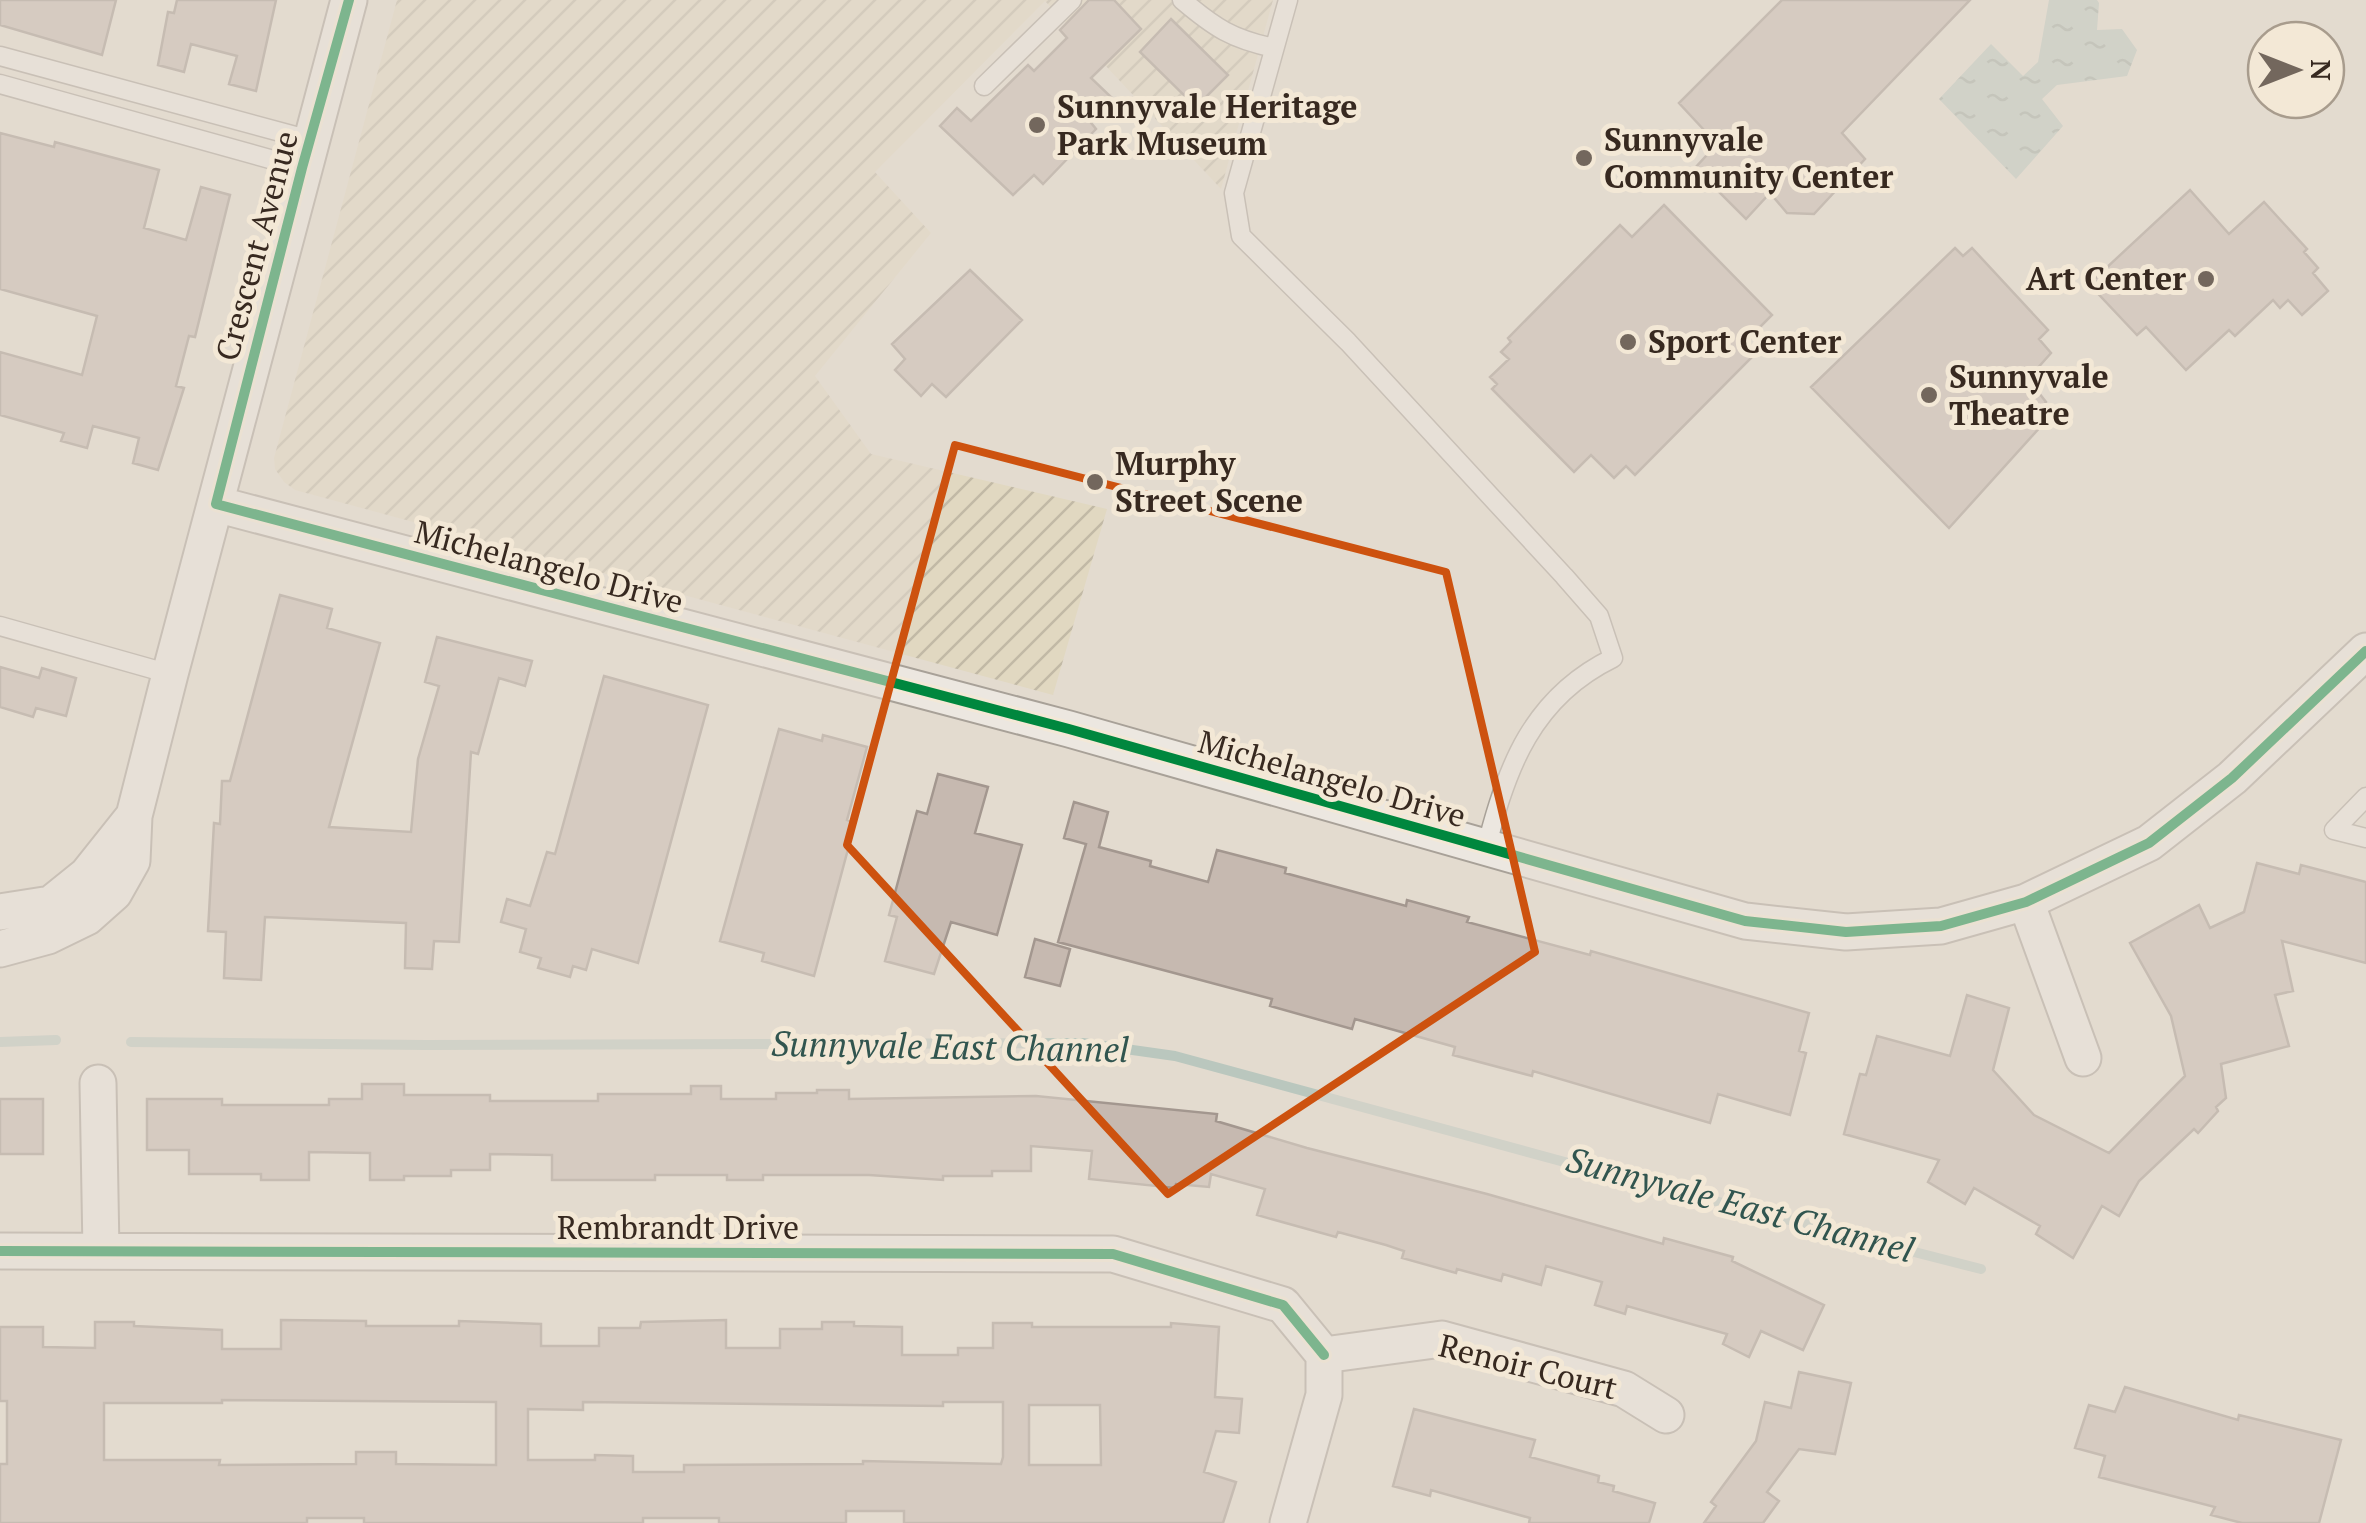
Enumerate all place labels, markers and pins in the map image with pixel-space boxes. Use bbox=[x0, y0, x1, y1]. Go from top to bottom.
place label: Sunnyvale Heritage Park Museum bbox=[1057, 85, 1357, 164]
marker: Sunnyvale Heritage Park Museum bbox=[1026, 114, 1048, 136]
place label: Sunnyvale Community Center bbox=[1604, 118, 1894, 197]
marker: Sunnyvale Community Center bbox=[1573, 147, 1595, 169]
place label: Art Center bbox=[2026, 257, 2186, 299]
marker: Art Center bbox=[2195, 268, 2217, 290]
place label: Sport Center bbox=[1648, 320, 1841, 362]
marker: Sport Center bbox=[1617, 331, 1639, 353]
place label: Sunnyvale Theatre bbox=[1949, 355, 2109, 434]
marker: Sunnyvale Theatre bbox=[1918, 384, 1940, 406]
place label: Murphy Street Scene bbox=[1115, 442, 1303, 521]
marker: Murphy Street Scene bbox=[1084, 471, 1106, 493]

